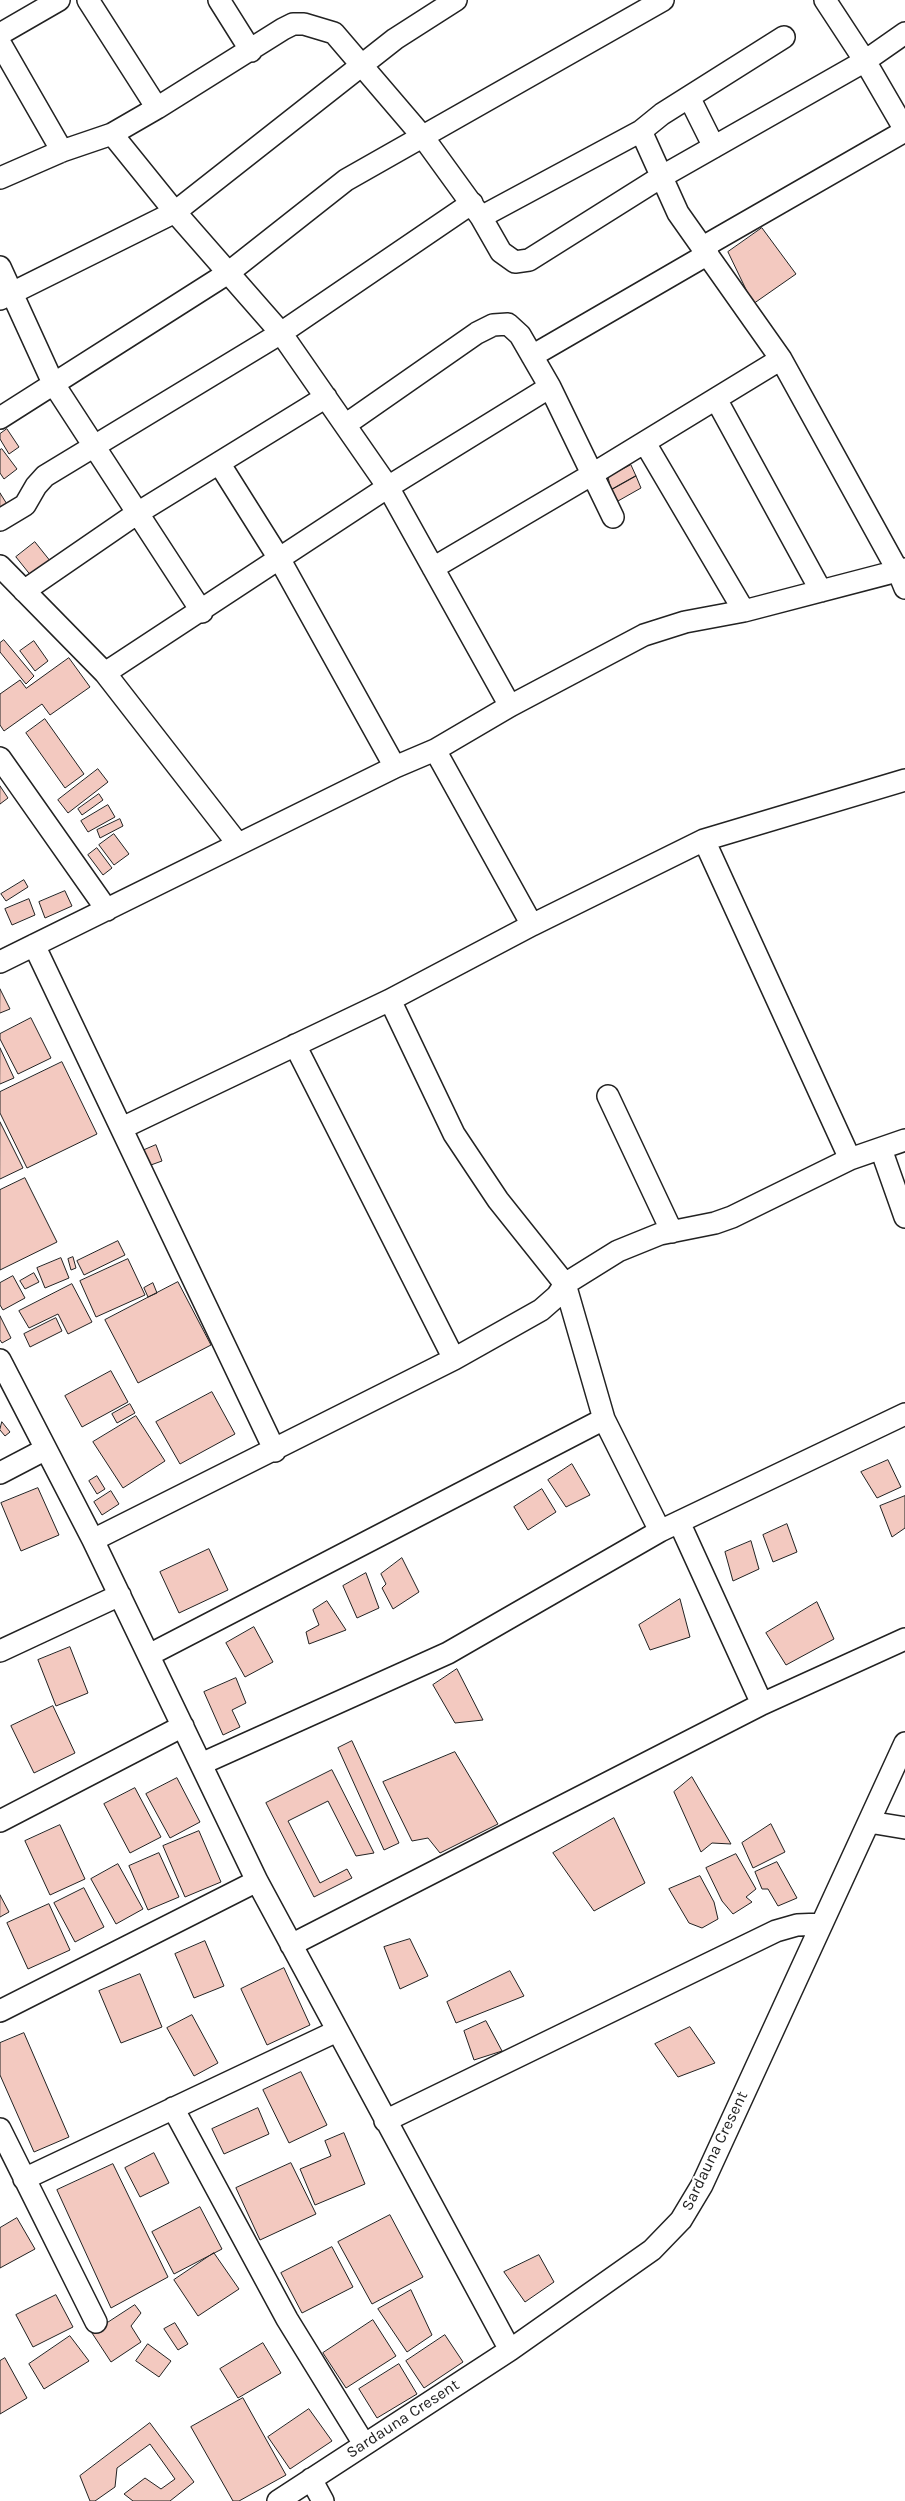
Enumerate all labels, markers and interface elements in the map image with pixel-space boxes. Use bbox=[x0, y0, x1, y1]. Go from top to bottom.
street label: Sardauna Cresent bbox=[678, 2088, 752, 2214]
street label: Sardauna Cresent bbox=[343, 2375, 463, 2463]

